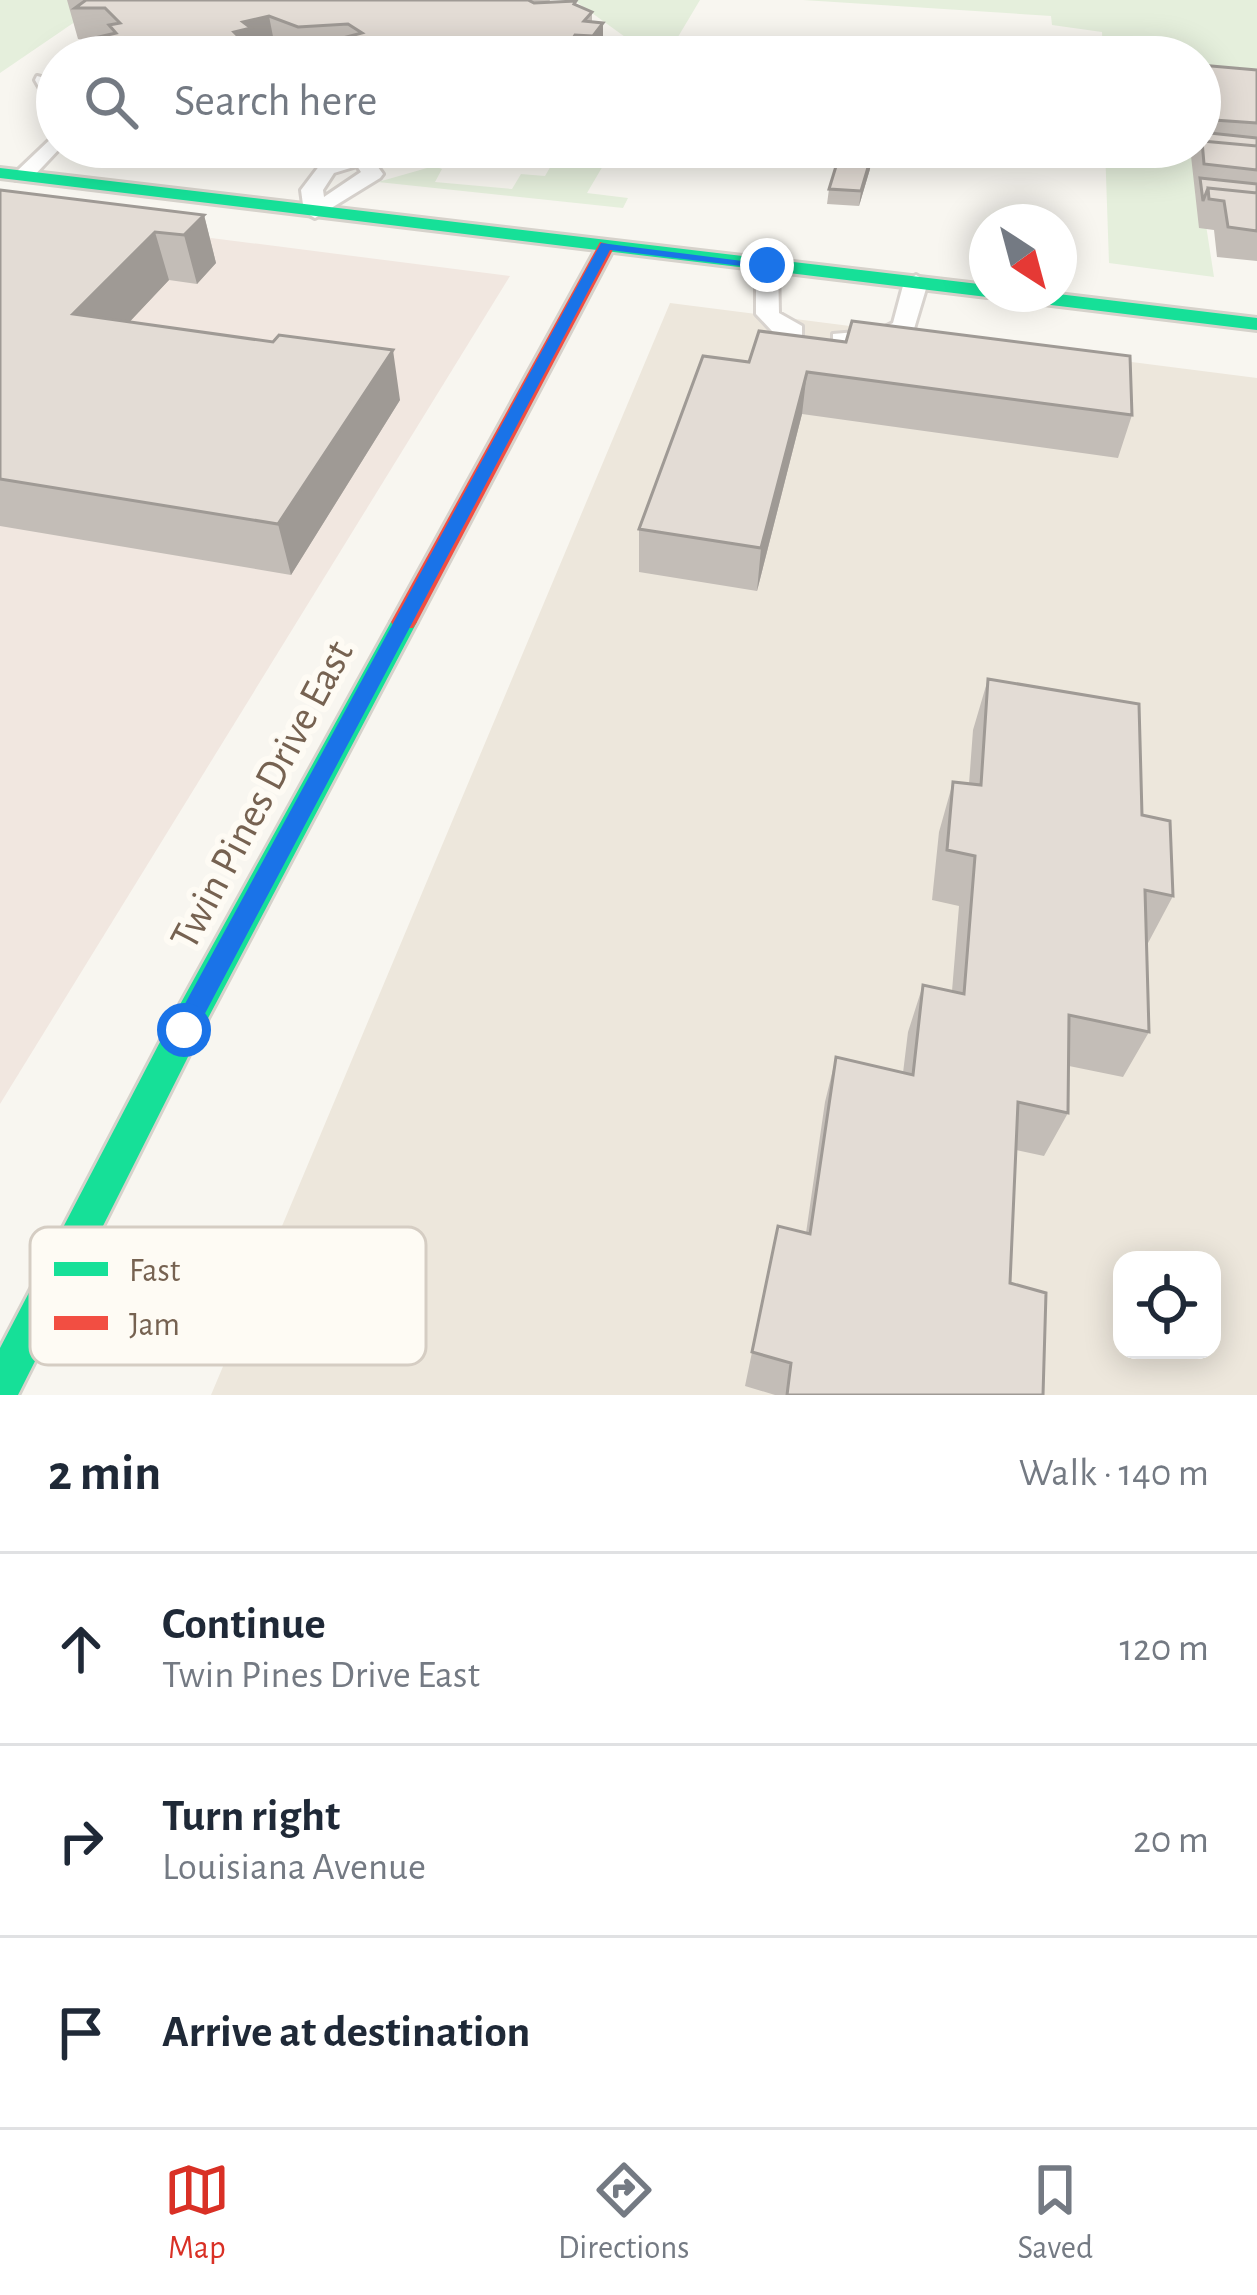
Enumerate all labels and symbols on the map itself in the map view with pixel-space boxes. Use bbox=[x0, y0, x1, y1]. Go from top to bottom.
north arrow bbox=[969, 204, 1077, 312]
route end bbox=[740, 238, 794, 292]
street label: Twin Pines Drive East bbox=[163, 634, 361, 956]
route start bbox=[157, 1003, 211, 1057]
legend bbox=[30, 1227, 426, 1365]
text: Fast bbox=[129, 1255, 181, 1288]
text: Jam bbox=[129, 1309, 180, 1342]

